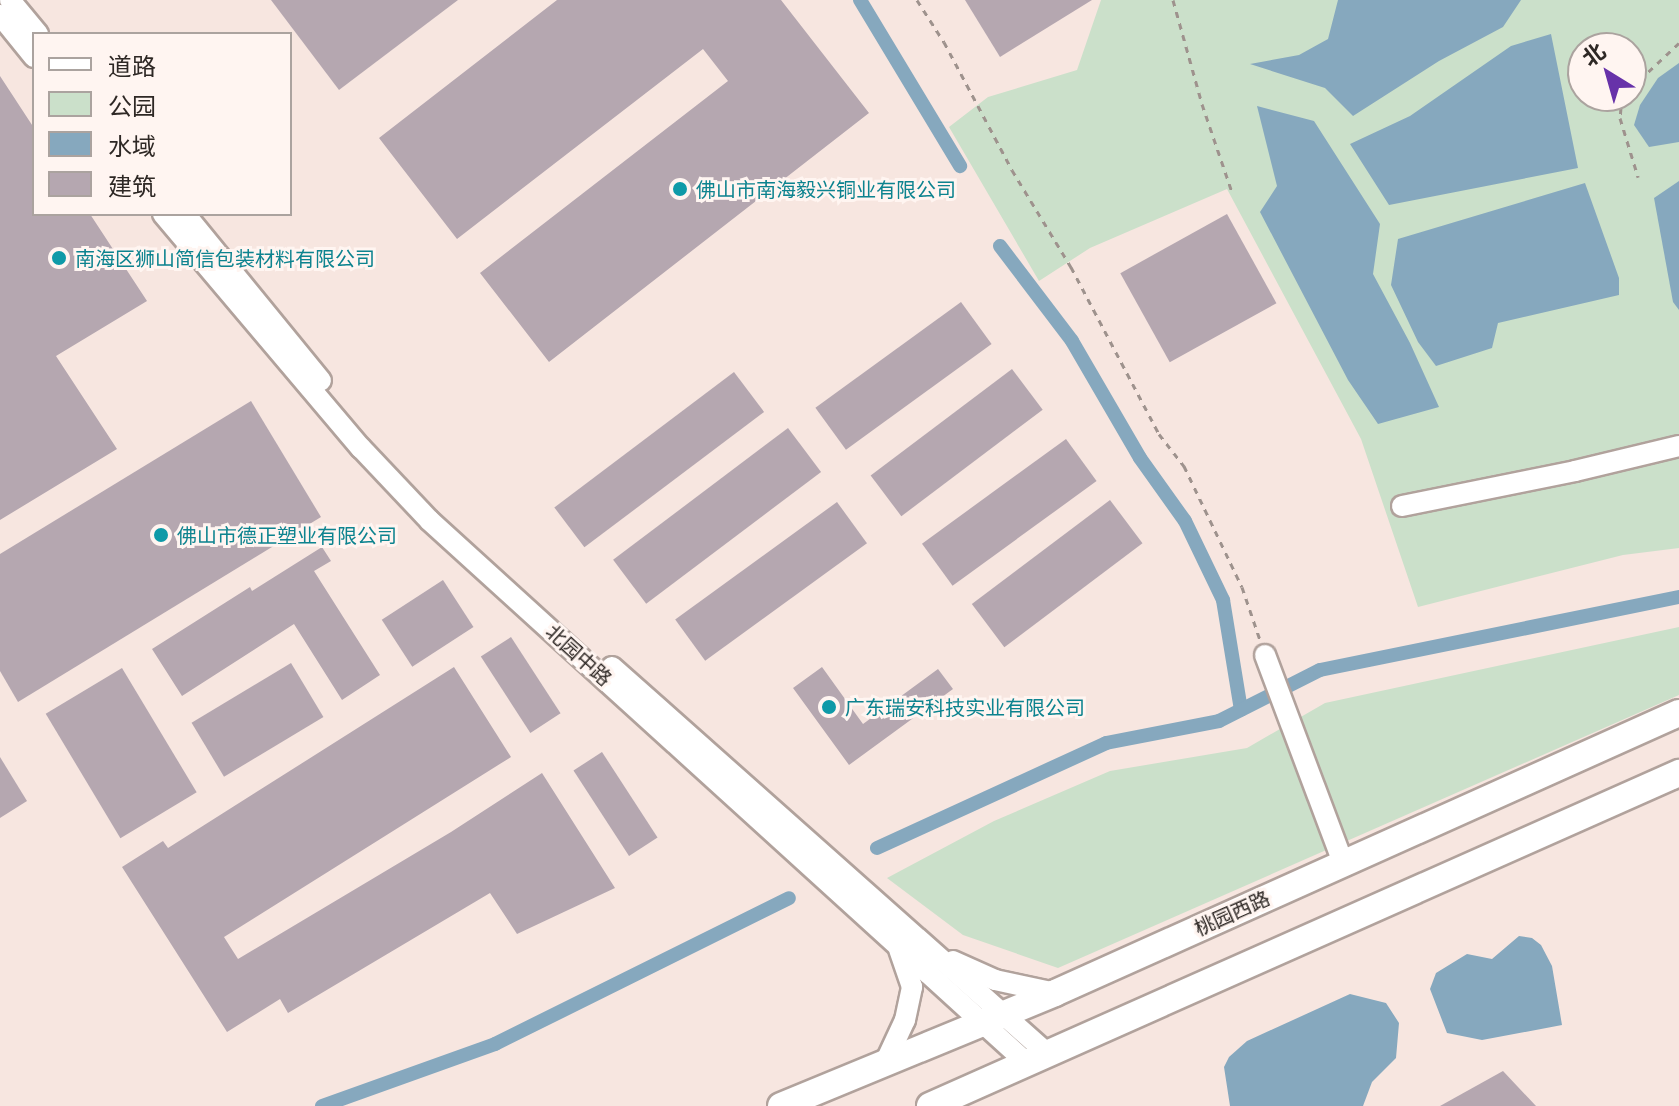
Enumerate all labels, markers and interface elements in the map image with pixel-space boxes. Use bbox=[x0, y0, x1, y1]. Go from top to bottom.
legend bbox=[32, 32, 292, 216]
north arrow bbox=[1567, 32, 1647, 112]
text: 北 bbox=[1577, 37, 1610, 71]
text: 道路 bbox=[108, 51, 156, 80]
text: 公园 bbox=[108, 91, 156, 120]
text: 水域 bbox=[108, 131, 156, 160]
text: 建筑 bbox=[108, 171, 156, 200]
place label: 佛山市南海毅兴铜业有限公司 bbox=[696, 177, 956, 201]
marker: 佛山市南海毅兴铜业有限公司 bbox=[671, 180, 689, 198]
place label: 南海区狮山简信包装材料有限公司 bbox=[75, 246, 375, 270]
marker: 南海区狮山简信包装材料有限公司 bbox=[50, 249, 68, 267]
place label: 佛山市德正塑业有限公司 bbox=[177, 523, 397, 547]
marker: 佛山市德正塑业有限公司 bbox=[152, 526, 170, 544]
street label: 北园中路 bbox=[541, 619, 617, 691]
place label: 广东瑞安科技实业有限公司 bbox=[845, 695, 1085, 719]
marker: 广东瑞安科技实业有限公司 bbox=[820, 698, 838, 716]
street label: 桃园西路 bbox=[1191, 886, 1273, 940]

